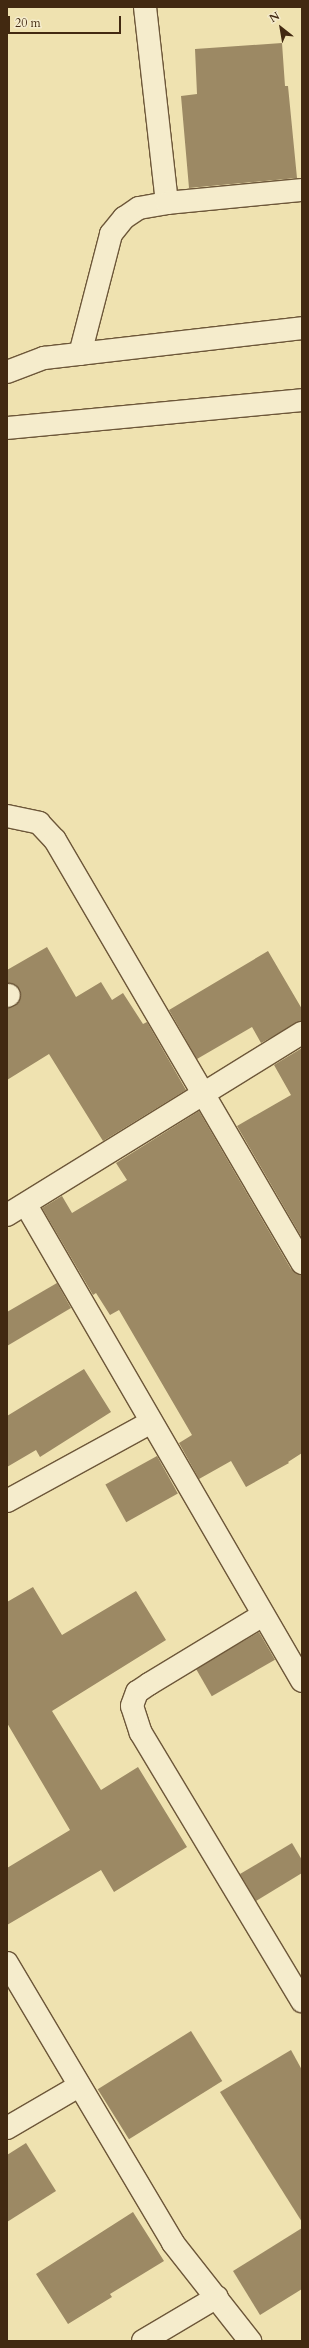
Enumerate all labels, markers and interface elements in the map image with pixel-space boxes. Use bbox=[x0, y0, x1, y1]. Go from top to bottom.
scale bar bbox=[10, 8, 123, 34]
north arrow bbox=[261, 8, 301, 48]
text: N bbox=[267, 8, 283, 26]
text: 20 m bbox=[15, 15, 41, 31]

